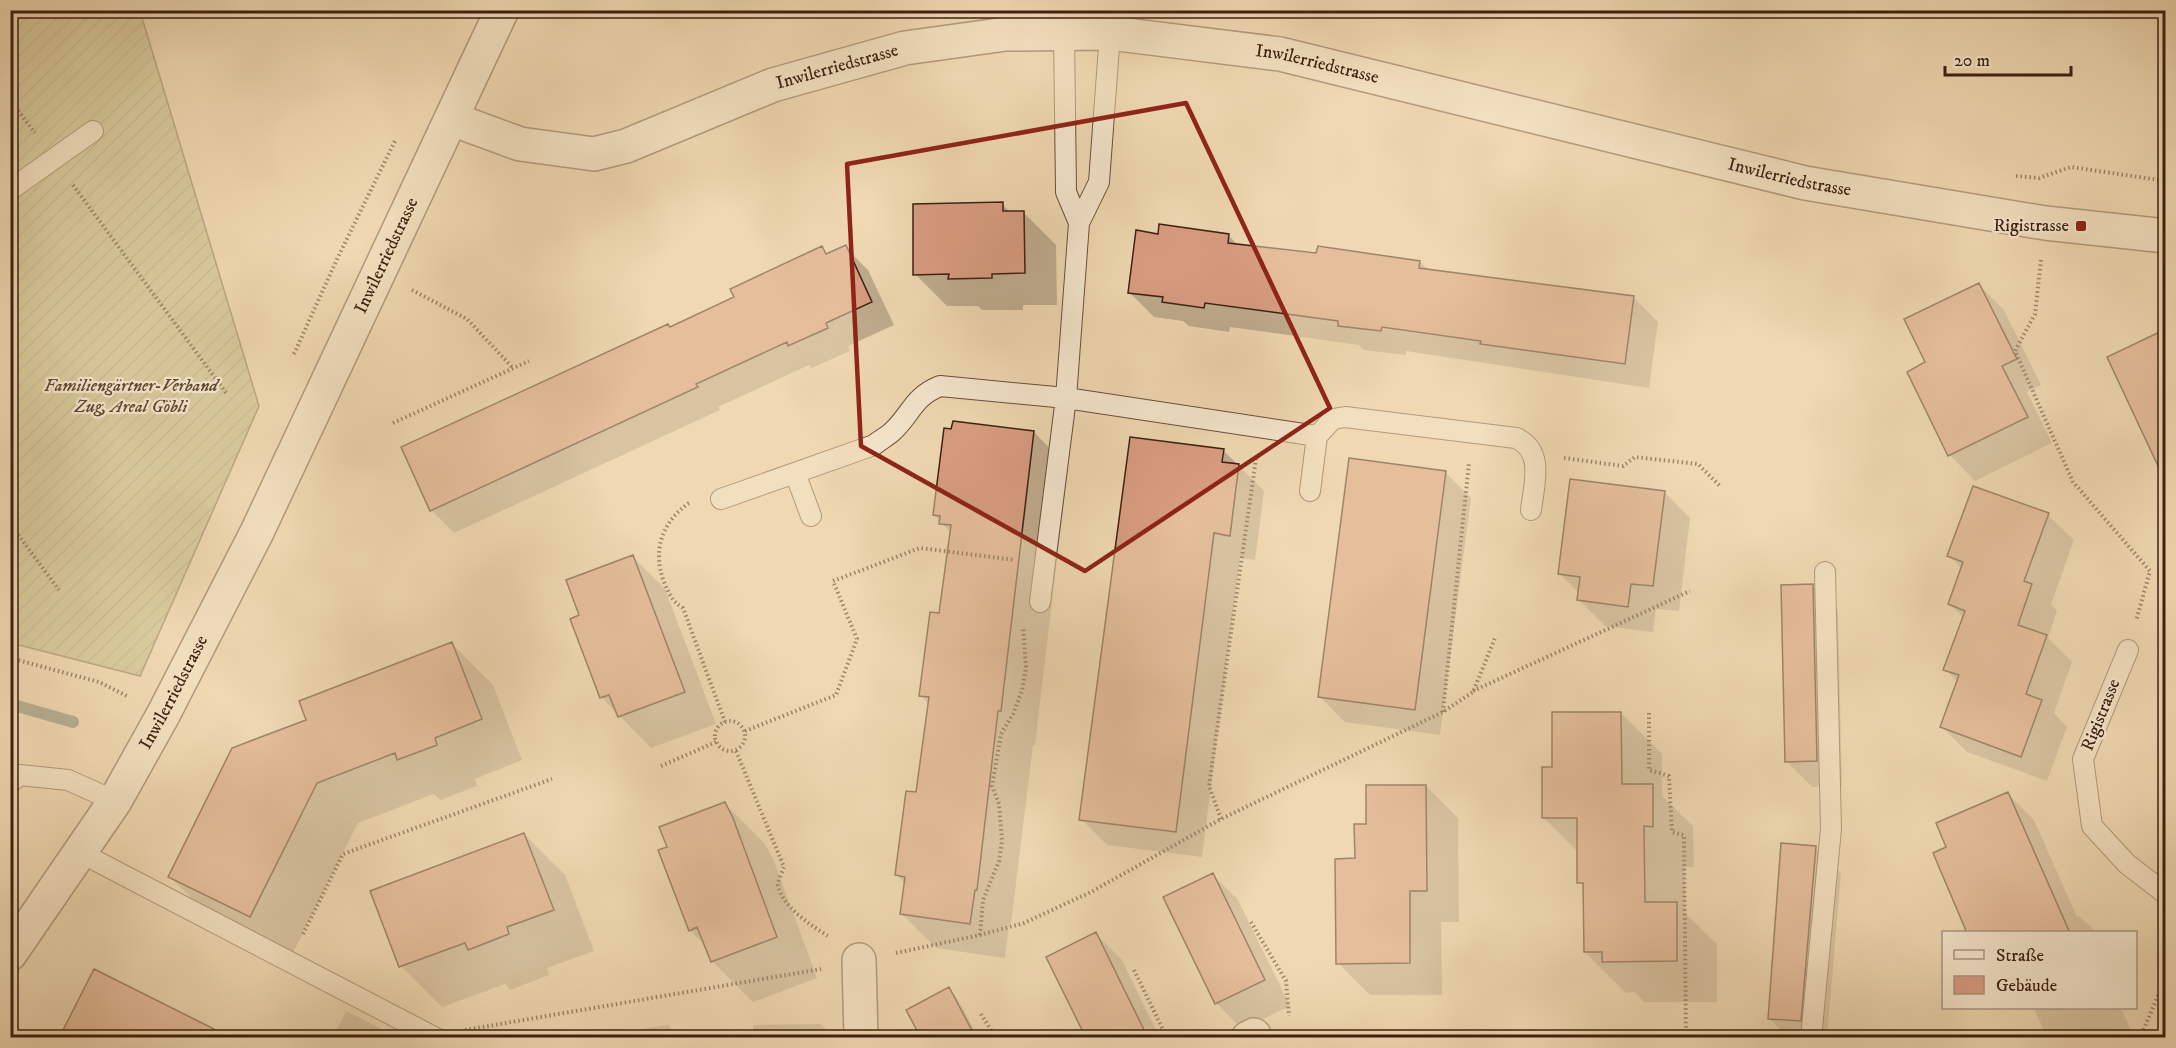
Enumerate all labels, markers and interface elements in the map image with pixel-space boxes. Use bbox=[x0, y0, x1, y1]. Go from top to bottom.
street label: Inwilerriedstrasse bbox=[774, 39, 901, 95]
scale bar bbox=[1945, 39, 2071, 77]
street label: Inwilerriedstrasse bbox=[1254, 40, 1381, 89]
text: 20 m bbox=[1954, 50, 1990, 72]
street label: Inwilerriedstrasse bbox=[1726, 153, 1853, 202]
street label: Inwilerriedstrasse bbox=[350, 194, 423, 317]
place label: Rigistrasse bbox=[1993, 215, 2069, 237]
marker: Rigistrasse bbox=[2074, 219, 2088, 233]
park label: Familiengärtner-Verband Zug, Areal Göbli bbox=[44, 375, 220, 418]
street label: Inwilerriedstrasse bbox=[135, 632, 213, 754]
street label: Rigistrasse bbox=[2077, 676, 2125, 754]
legend bbox=[1942, 931, 2137, 1009]
text: Straße bbox=[1996, 945, 2044, 967]
text: Gebäude bbox=[1996, 975, 2057, 997]

